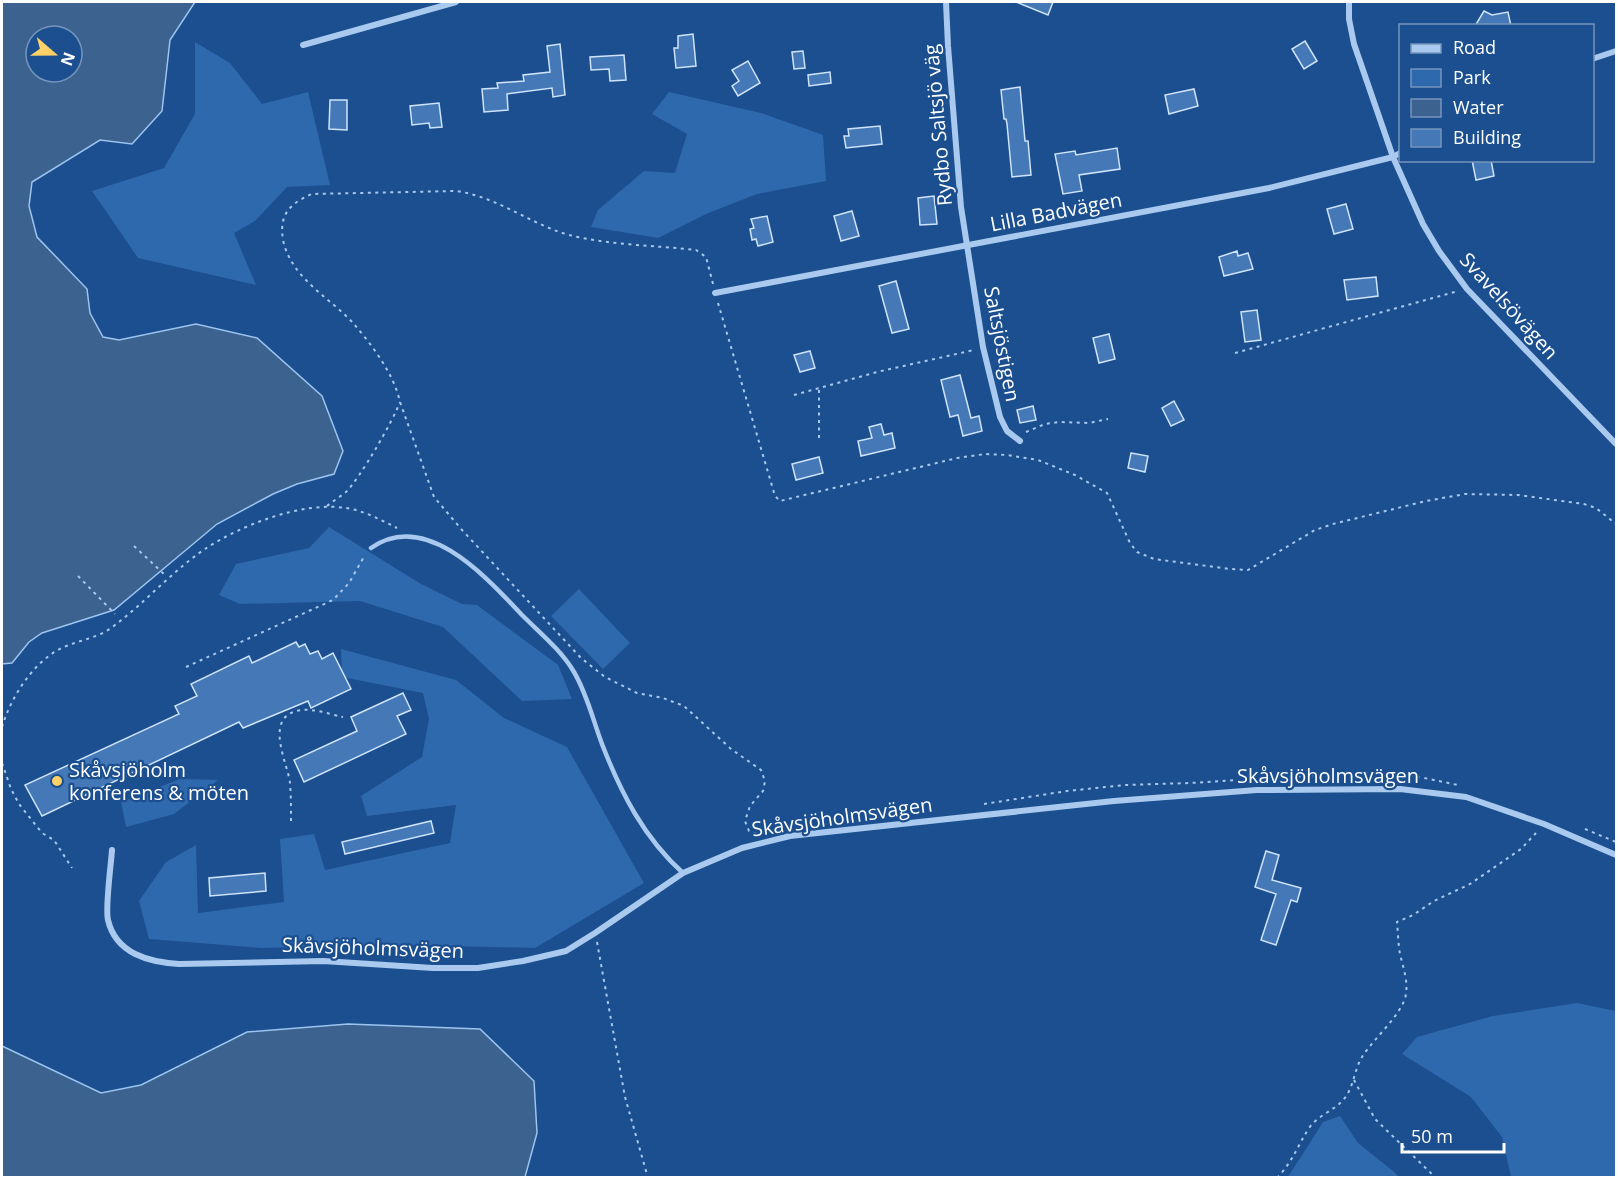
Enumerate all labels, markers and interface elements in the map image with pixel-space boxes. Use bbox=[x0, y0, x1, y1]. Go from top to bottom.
north arrow bbox=[24, 24, 84, 84]
legend bbox=[1399, 24, 1594, 162]
text: Road bbox=[1453, 35, 1496, 59]
street label: Rydbo Saltsjö väg bbox=[917, 43, 958, 207]
text: N bbox=[56, 49, 81, 69]
text: Park bbox=[1453, 65, 1491, 89]
text: Water bbox=[1453, 95, 1504, 119]
text: Building bbox=[1453, 125, 1521, 149]
street label: Lilla Badvägen bbox=[988, 186, 1124, 238]
street label: Svavelsövägen bbox=[1454, 246, 1565, 365]
street label: Saltsjöstigen bbox=[978, 284, 1027, 404]
place label: Skåvsjöholm konferens & möten bbox=[69, 756, 249, 806]
street label: Skåvsjöholmsvägen bbox=[1237, 762, 1419, 789]
marker: Skåvsjöholm konferens & möten bbox=[50, 774, 64, 788]
street label: Skåvsjöholmsvägen bbox=[750, 790, 934, 843]
street label: Skåvsjöholmsvägen bbox=[282, 931, 464, 964]
scale bar bbox=[1402, 1116, 1504, 1154]
text: 50 m bbox=[1411, 1124, 1453, 1148]

